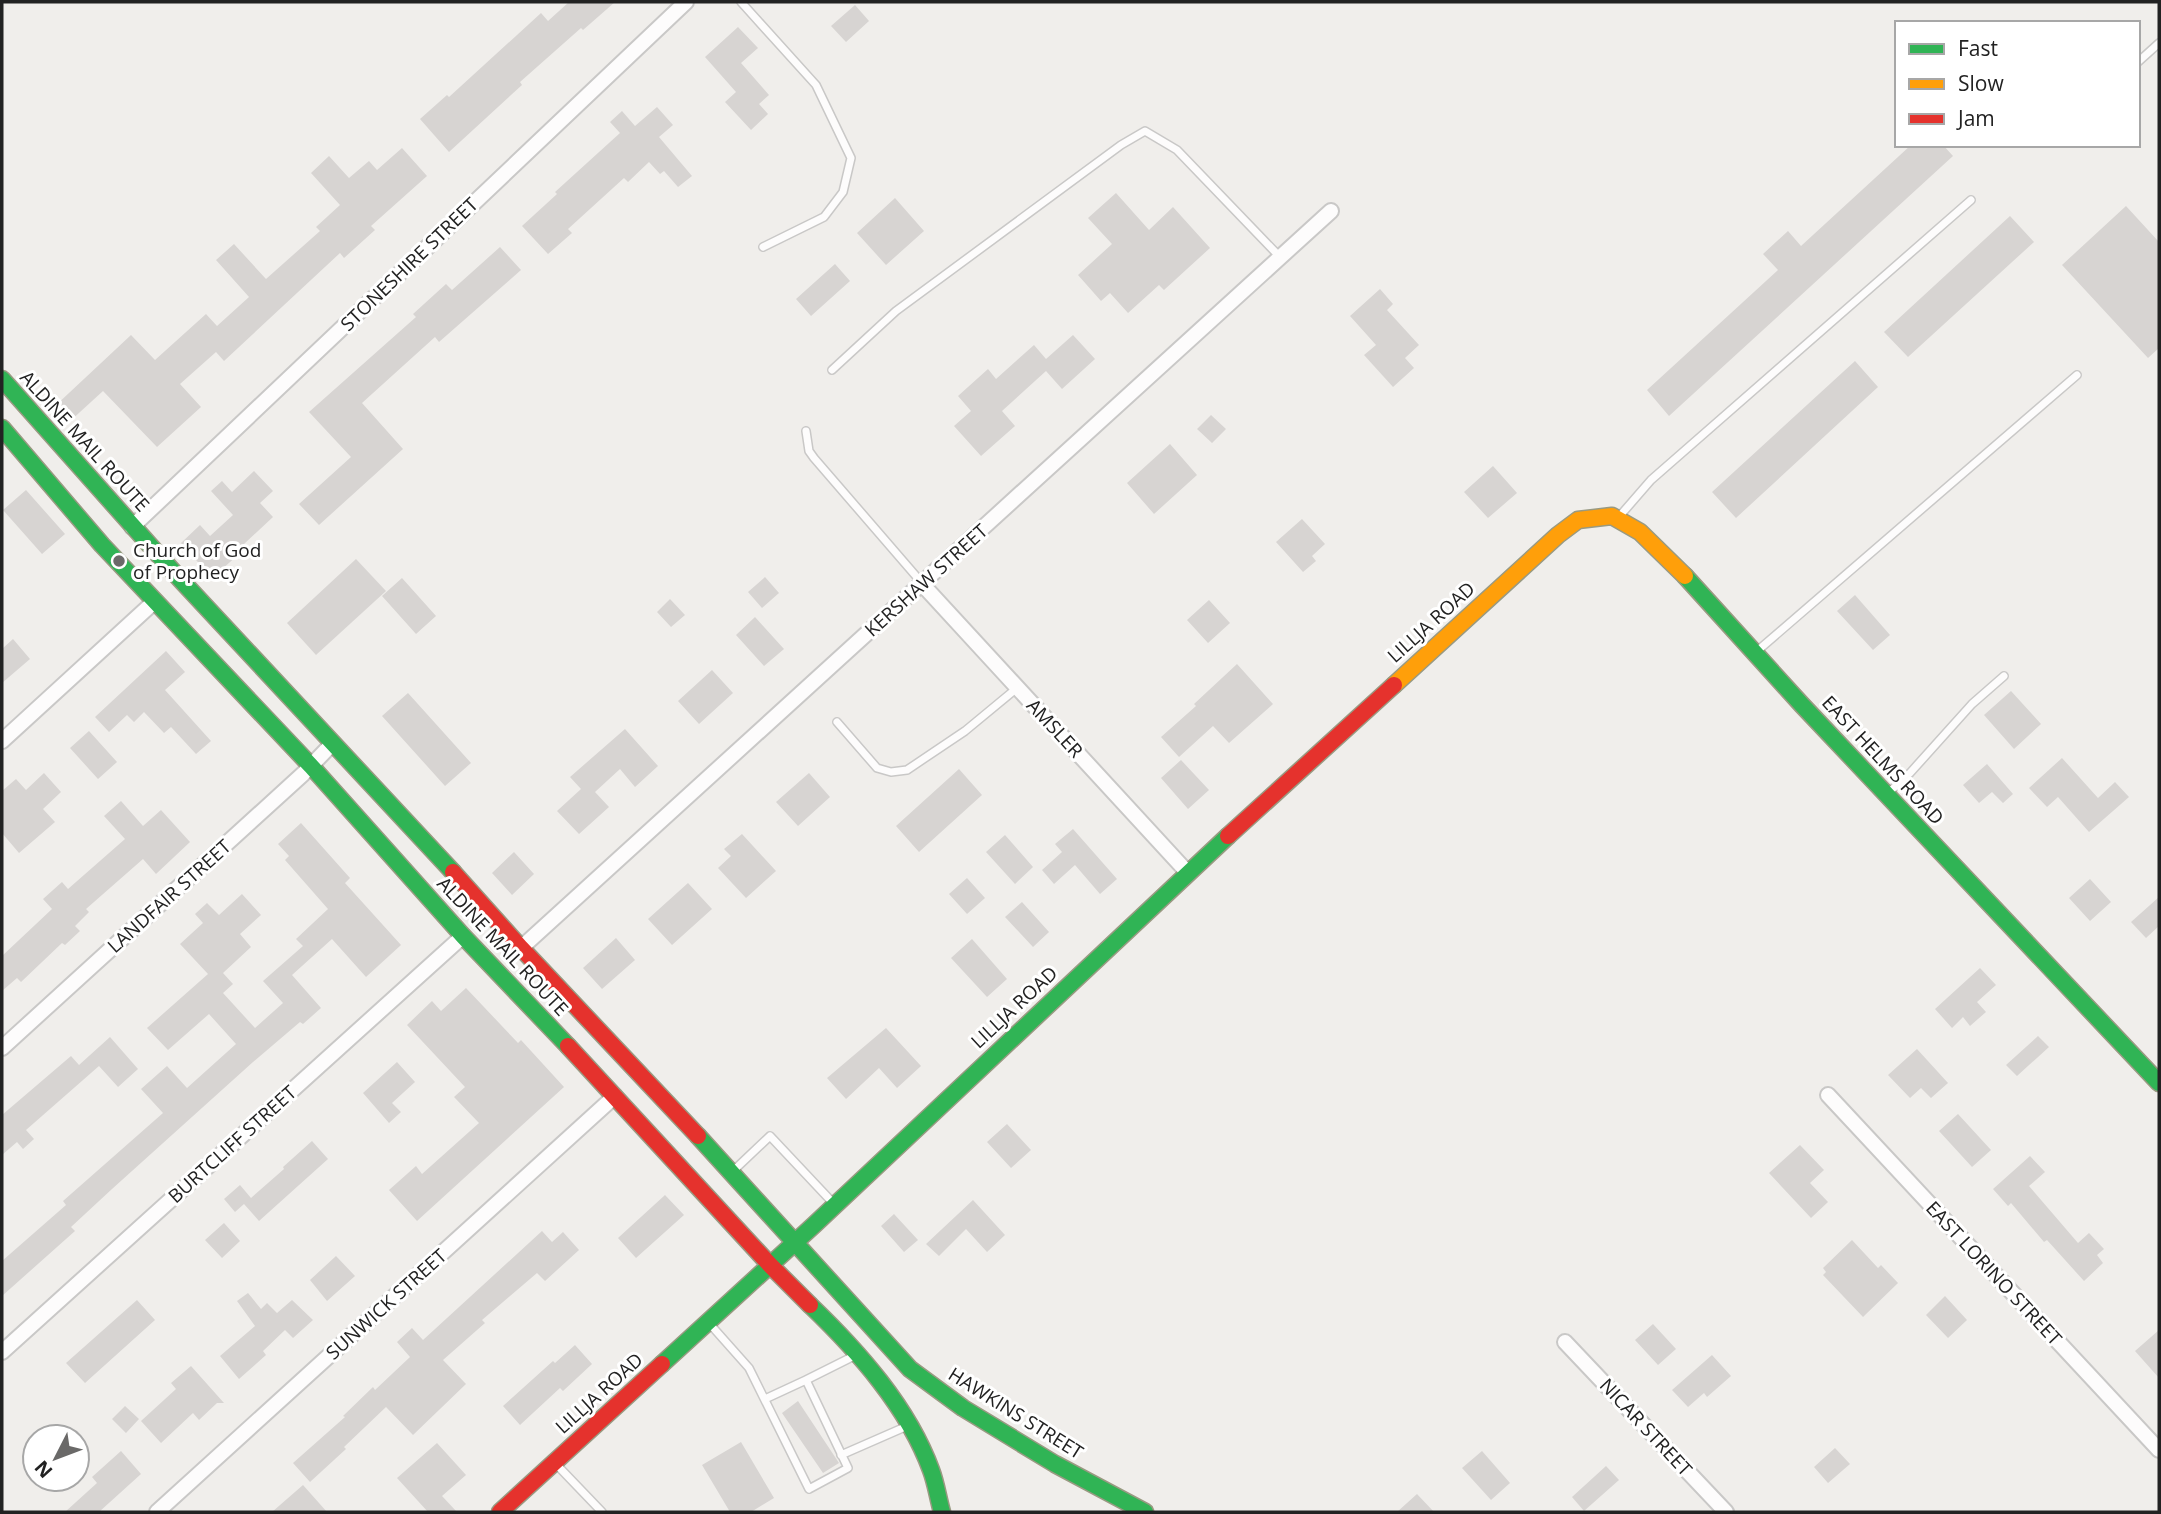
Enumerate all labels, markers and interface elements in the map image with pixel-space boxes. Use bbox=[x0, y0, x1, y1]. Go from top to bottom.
legend bbox=[1895, 21, 2140, 147]
text: Fast bbox=[1958, 34, 1998, 62]
text: Slow bbox=[1958, 69, 2004, 97]
text: Jam bbox=[1956, 104, 1995, 132]
street label: STONESHIRE STREET bbox=[335, 191, 484, 336]
street label: ALDINE MAIL ROUTE bbox=[15, 365, 155, 517]
street label: KERSHAW STREET bbox=[859, 517, 993, 642]
place label: Church of God of Prophecy bbox=[133, 537, 261, 585]
marker: Church of God of Prophecy bbox=[111, 553, 127, 569]
street label: LILLJA ROAD bbox=[1382, 576, 1480, 668]
street label: EAST HELMS ROAD bbox=[1816, 690, 1950, 830]
street label: AMSLER bbox=[1021, 693, 1089, 763]
street label: LANDFAIR STREET bbox=[102, 833, 237, 959]
street label: ALDINE MAIL ROUTE bbox=[432, 871, 574, 1021]
street label: LILLJA ROAD bbox=[965, 960, 1063, 1054]
street label: BURTCLIFF STREET bbox=[162, 1079, 302, 1209]
street label: EAST LORINO STREET bbox=[1920, 1195, 2068, 1351]
street label: SUNWICK STREET bbox=[320, 1242, 452, 1365]
street label: LILLJA ROAD bbox=[550, 1347, 648, 1439]
street label: HAWKINS STREET bbox=[944, 1361, 1089, 1465]
street label: NICAR STREET bbox=[1594, 1373, 1698, 1482]
north arrow bbox=[21, 1423, 91, 1493]
text: N bbox=[29, 1455, 58, 1484]

